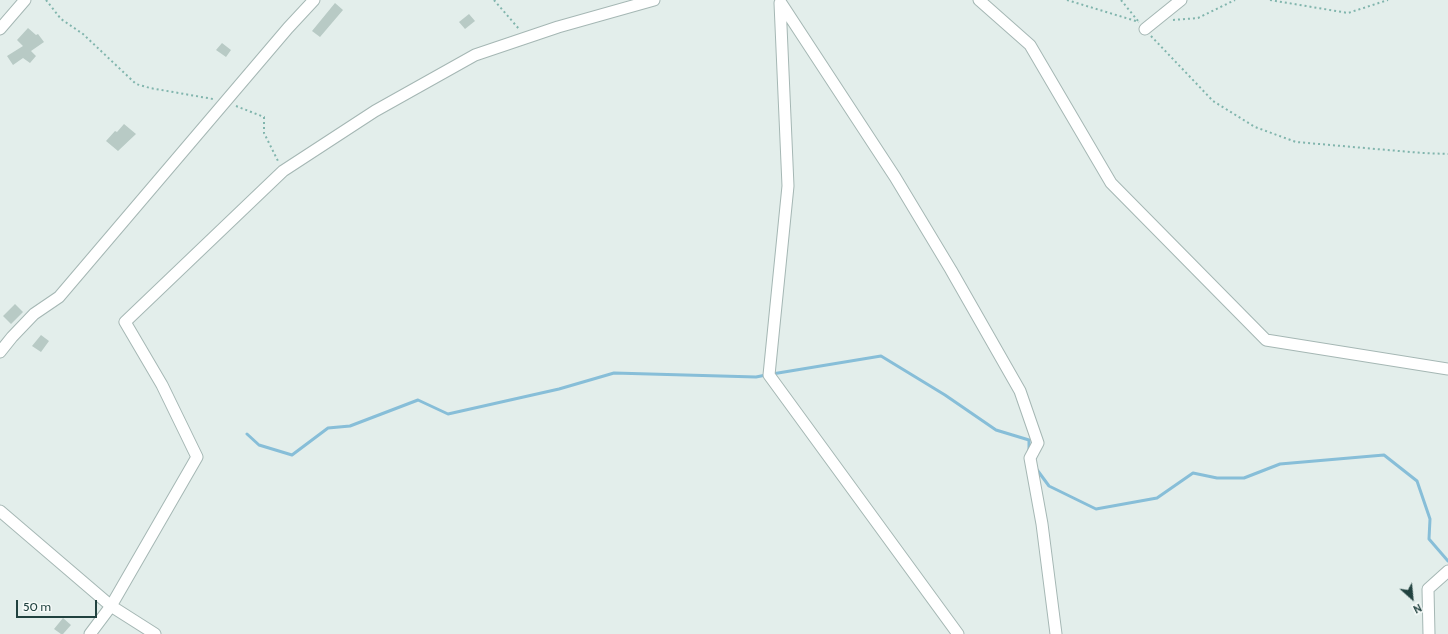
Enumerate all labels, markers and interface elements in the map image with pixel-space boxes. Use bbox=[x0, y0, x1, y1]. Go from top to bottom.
north arrow bbox=[1392, 578, 1432, 618]
scale bar bbox=[18, 592, 99, 618]
text: 50 m bbox=[23, 599, 51, 614]
text: N bbox=[1411, 601, 1424, 617]

